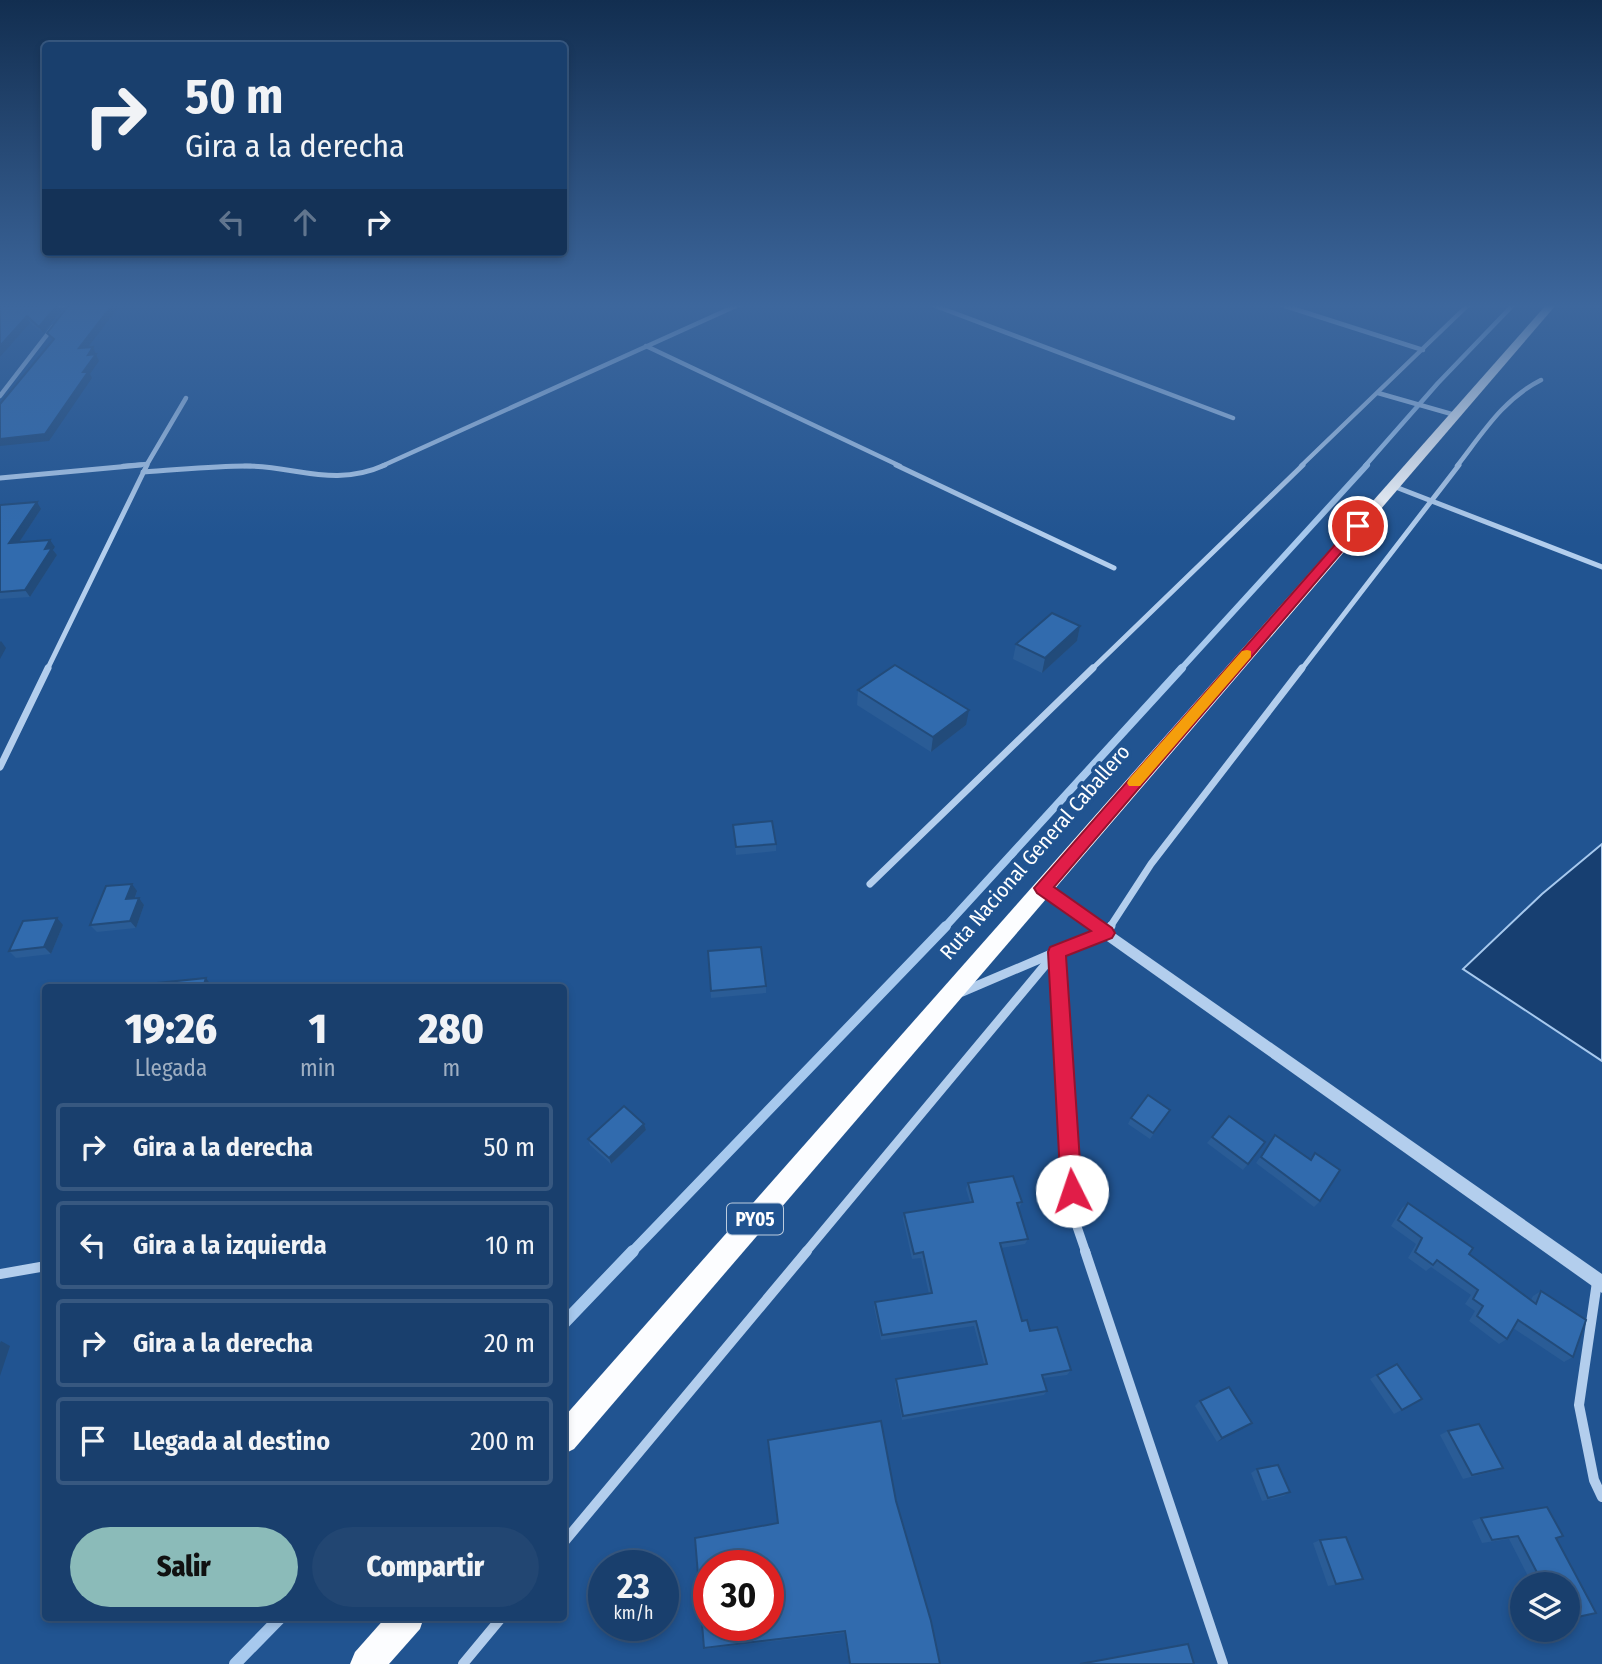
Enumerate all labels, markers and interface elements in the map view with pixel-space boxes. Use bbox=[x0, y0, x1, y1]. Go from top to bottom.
text: 50 m bbox=[185, 67, 283, 126]
icon: right bbox=[70, 70, 161, 161]
text: Gira a la derecha bbox=[185, 127, 405, 165]
icon: left bbox=[213, 203, 251, 241]
icon: ahead bbox=[286, 203, 324, 241]
icon: right bbox=[359, 203, 397, 241]
pin bbox=[1328, 496, 1388, 556]
icon: arrive bbox=[1339, 507, 1377, 545]
street label: Ruta Nacional General Caballero bbox=[935, 739, 1135, 965]
text: 19:26 bbox=[125, 1004, 217, 1054]
text: 1 bbox=[309, 1004, 327, 1054]
text: 280 bbox=[418, 1004, 484, 1054]
text: Llegada bbox=[135, 1054, 207, 1082]
text: min bbox=[300, 1054, 336, 1082]
text: m bbox=[442, 1054, 460, 1082]
icon: right bbox=[74, 1128, 112, 1166]
text: Gira a la derecha bbox=[133, 1132, 313, 1163]
text: 50 m bbox=[483, 1132, 535, 1163]
position arrow bbox=[1035, 1154, 1109, 1228]
road number: PY05 bbox=[727, 1204, 783, 1234]
icon: left bbox=[74, 1226, 112, 1264]
text: Gira a la izquierda bbox=[133, 1230, 327, 1261]
text: 10 m bbox=[485, 1230, 535, 1261]
icon: right bbox=[74, 1324, 112, 1362]
text: Gira a la derecha bbox=[133, 1328, 313, 1359]
text: 20 m bbox=[484, 1328, 535, 1359]
icon: arrive bbox=[74, 1422, 112, 1460]
text: Llegada al destino bbox=[133, 1426, 330, 1457]
text: 200 m bbox=[470, 1426, 535, 1457]
button: Salir bbox=[70, 1527, 298, 1607]
button: Compartir bbox=[312, 1527, 539, 1607]
speed limit sign: 30 bbox=[693, 1550, 784, 1641]
text: 23 bbox=[617, 1565, 650, 1607]
map controls bbox=[1510, 1572, 1580, 1642]
button: layers bbox=[1510, 1572, 1580, 1642]
text: km/h bbox=[613, 1602, 654, 1624]

